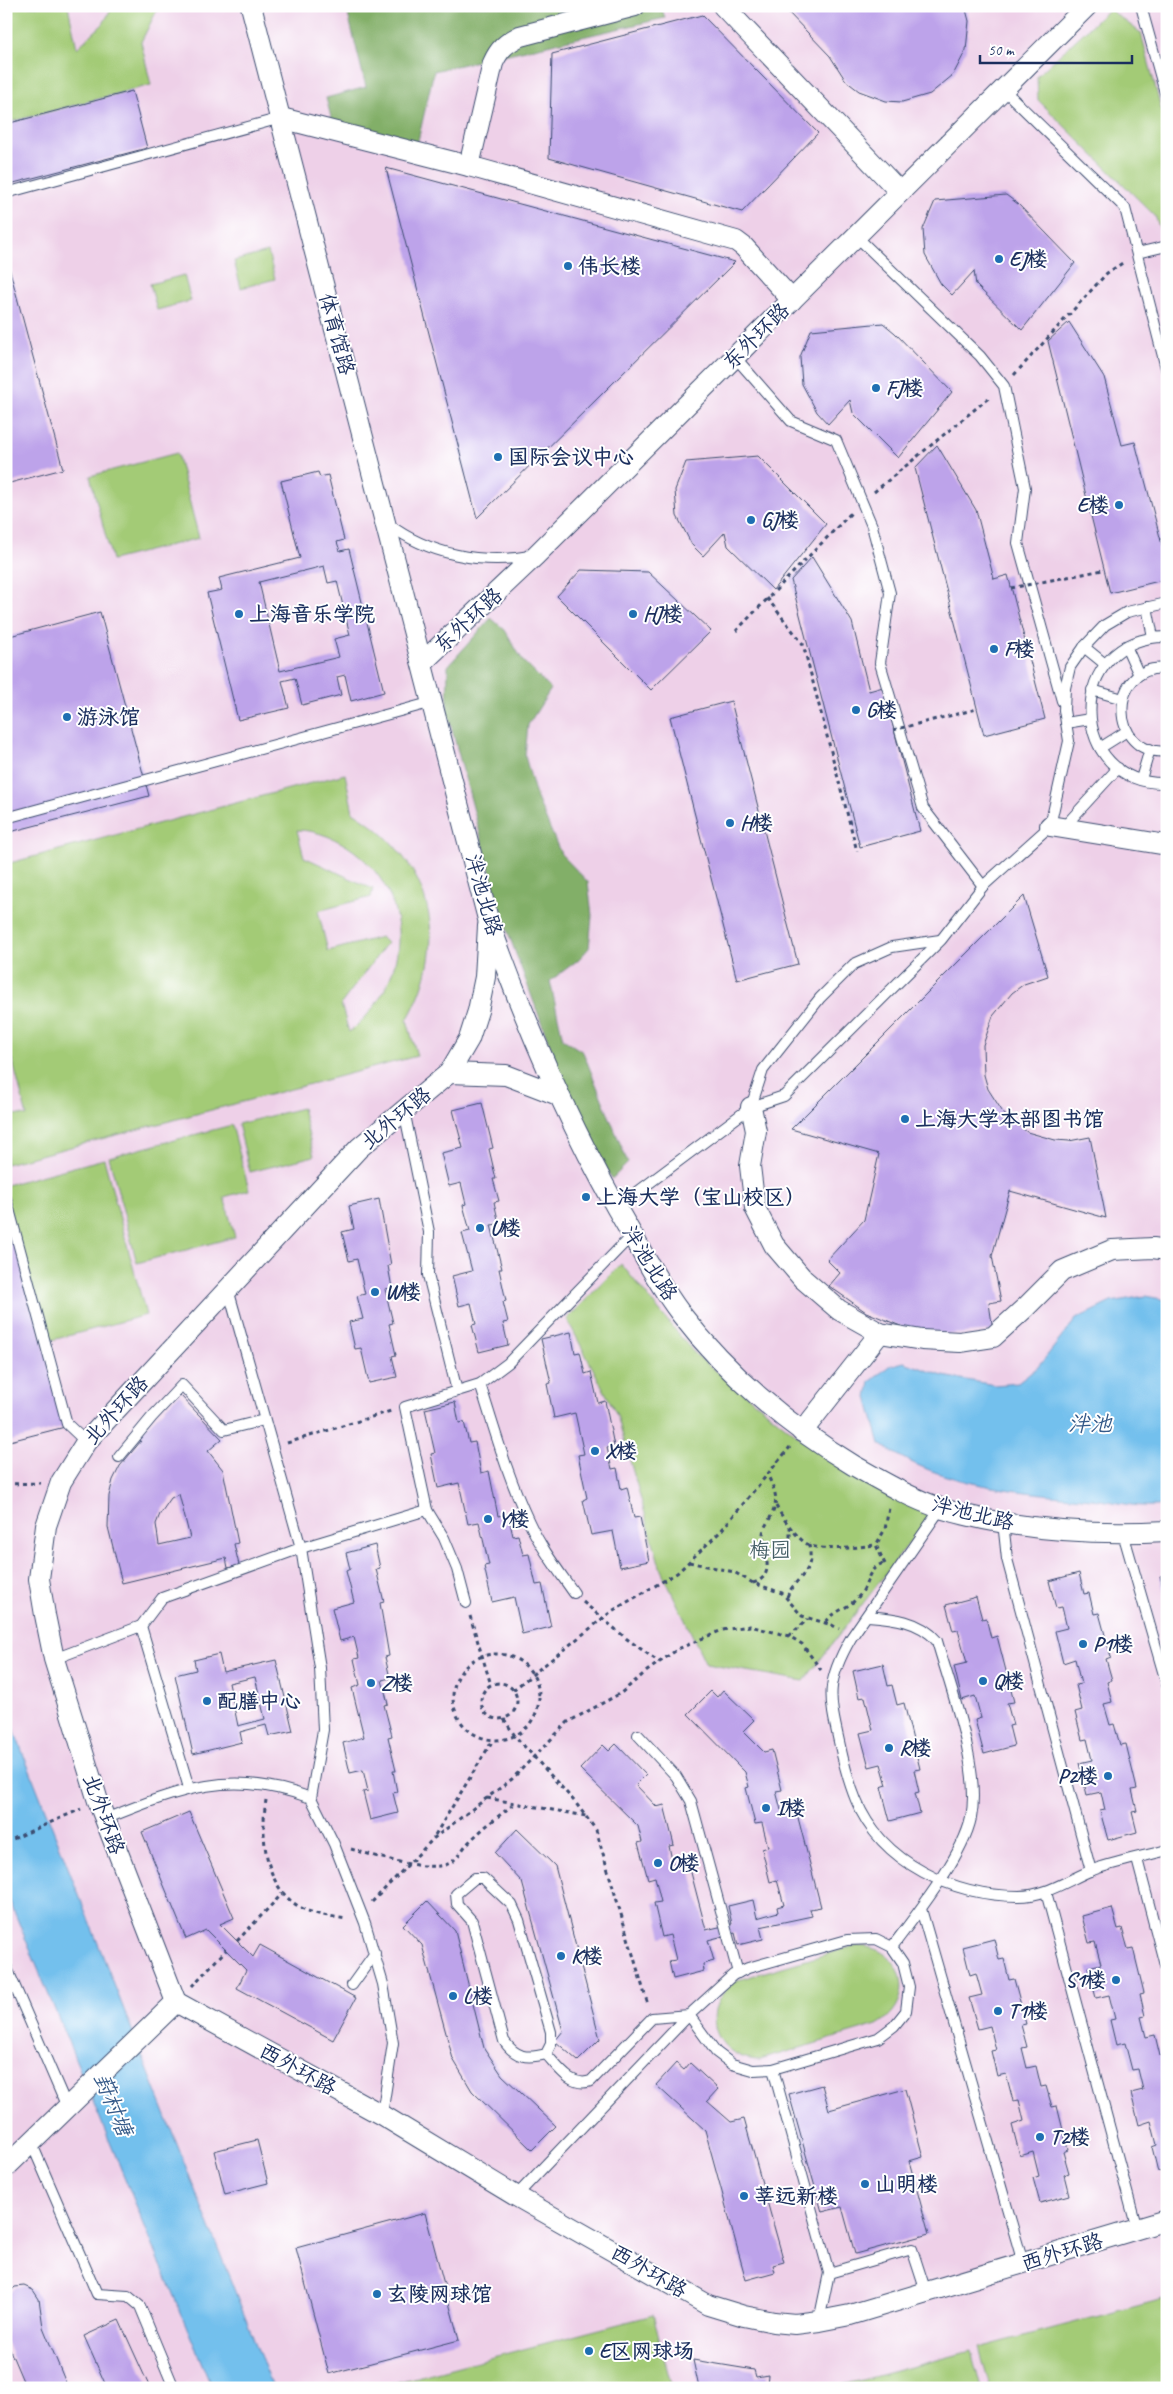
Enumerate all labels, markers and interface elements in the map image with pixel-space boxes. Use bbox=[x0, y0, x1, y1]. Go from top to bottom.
scale bar bbox=[980, 32, 1133, 64]
text: 50 m bbox=[988, 41, 1015, 60]
place label: EJ楼 bbox=[1009, 246, 1048, 272]
place label: 伟长楼 bbox=[578, 253, 641, 279]
marker: EJ楼 bbox=[993, 253, 1005, 265]
marker: 伟长楼 bbox=[562, 260, 574, 272]
street label: 体育馆路 bbox=[314, 290, 360, 378]
street label: 东外环路 bbox=[717, 297, 795, 375]
place label: FJ楼 bbox=[886, 375, 924, 401]
marker: FJ楼 bbox=[870, 382, 882, 394]
place label: 国际会议中心 bbox=[508, 444, 634, 470]
marker: 国际会议中心 bbox=[492, 451, 504, 463]
place label: E楼 bbox=[1077, 492, 1109, 518]
marker: E楼 bbox=[1113, 499, 1125, 511]
place label: GJ楼 bbox=[761, 507, 799, 533]
marker: GJ楼 bbox=[745, 514, 757, 526]
street label: 东外环路 bbox=[428, 582, 508, 658]
place label: 上海音乐学院 bbox=[249, 601, 375, 627]
place label: HJ楼 bbox=[643, 601, 683, 627]
marker: 上海音乐学院 bbox=[233, 608, 245, 620]
marker: HJ楼 bbox=[627, 608, 639, 620]
place label: F楼 bbox=[1004, 636, 1035, 662]
marker: F楼 bbox=[988, 643, 1000, 655]
place label: G楼 bbox=[866, 697, 897, 723]
place label: 游泳馆 bbox=[77, 704, 140, 730]
marker: G楼 bbox=[850, 704, 862, 716]
marker: 游泳馆 bbox=[61, 711, 73, 723]
place label: H楼 bbox=[740, 810, 773, 836]
marker: H楼 bbox=[724, 817, 736, 829]
street label: 泮池北路 bbox=[460, 851, 508, 939]
street label: 北外环路 bbox=[355, 1081, 437, 1155]
place label: 上海大学本部图书馆 bbox=[915, 1106, 1104, 1132]
marker: 上海大学本部图书馆 bbox=[899, 1113, 911, 1125]
place label: 上海大学（宝山校区） bbox=[596, 1184, 806, 1210]
marker: 上海大学（宝山校区） bbox=[580, 1191, 592, 1203]
place label: U楼 bbox=[490, 1215, 521, 1241]
street label: 泮池北路 bbox=[617, 1220, 683, 1306]
marker: U楼 bbox=[474, 1222, 486, 1234]
place label: W楼 bbox=[385, 1279, 421, 1305]
marker: W楼 bbox=[369, 1286, 381, 1298]
street label: 北外环路 bbox=[78, 1370, 154, 1450]
water label: 泮池 bbox=[1068, 1410, 1113, 1438]
place label: X楼 bbox=[605, 1438, 637, 1464]
marker: X楼 bbox=[589, 1445, 601, 1457]
street label: 泮池北路 bbox=[929, 1490, 1017, 1536]
place label: Y楼 bbox=[498, 1506, 530, 1532]
marker: Y楼 bbox=[482, 1513, 494, 1525]
park label: 梅园 bbox=[749, 1537, 791, 1563]
place label: P1楼 bbox=[1093, 1631, 1133, 1657]
marker: P1楼 bbox=[1077, 1638, 1089, 1650]
place label: Q楼 bbox=[993, 1668, 1024, 1694]
place label: Z楼 bbox=[381, 1670, 413, 1696]
marker: Q楼 bbox=[977, 1675, 989, 1687]
marker: Z楼 bbox=[365, 1677, 377, 1689]
place label: 配膳中心 bbox=[217, 1688, 301, 1714]
marker: 配膳中心 bbox=[201, 1695, 213, 1707]
place label: R楼 bbox=[899, 1735, 931, 1761]
marker: R楼 bbox=[883, 1742, 895, 1754]
place label: P2楼 bbox=[1058, 1763, 1098, 1789]
street label: 北外环路 bbox=[77, 1770, 131, 1858]
marker: P2楼 bbox=[1102, 1770, 1114, 1782]
place label: I楼 bbox=[776, 1795, 806, 1821]
marker: I楼 bbox=[760, 1802, 772, 1814]
place label: O楼 bbox=[668, 1850, 700, 1876]
marker: O楼 bbox=[652, 1857, 664, 1869]
place label: K楼 bbox=[571, 1943, 603, 1969]
marker: K楼 bbox=[555, 1950, 567, 1962]
place label: S1楼 bbox=[1065, 1967, 1106, 1993]
marker: S1楼 bbox=[1110, 1974, 1122, 1986]
place label: L楼 bbox=[463, 1983, 493, 2009]
marker: L楼 bbox=[447, 1990, 459, 2002]
place label: T1楼 bbox=[1008, 1998, 1048, 2024]
marker: T1楼 bbox=[992, 2005, 1004, 2017]
street label: 西外环路 bbox=[255, 2037, 341, 2101]
water label: 葑村塘 bbox=[88, 2069, 139, 2142]
place label: T2楼 bbox=[1050, 2124, 1090, 2150]
marker: T2楼 bbox=[1034, 2131, 1046, 2143]
place label: 山明楼 bbox=[875, 2171, 938, 2197]
marker: 山明楼 bbox=[859, 2178, 871, 2190]
place label: 莘远新楼 bbox=[754, 2183, 838, 2209]
marker: 莘远新楼 bbox=[738, 2190, 750, 2202]
street label: 西外环路 bbox=[1018, 2227, 1106, 2277]
street label: 西外环路 bbox=[606, 2239, 692, 2303]
place label: 玄陵网球馆 bbox=[387, 2281, 492, 2307]
marker: 玄陵网球馆 bbox=[371, 2288, 383, 2300]
place label: E区网球场 bbox=[599, 2338, 694, 2364]
marker: E区网球场 bbox=[583, 2345, 595, 2357]

